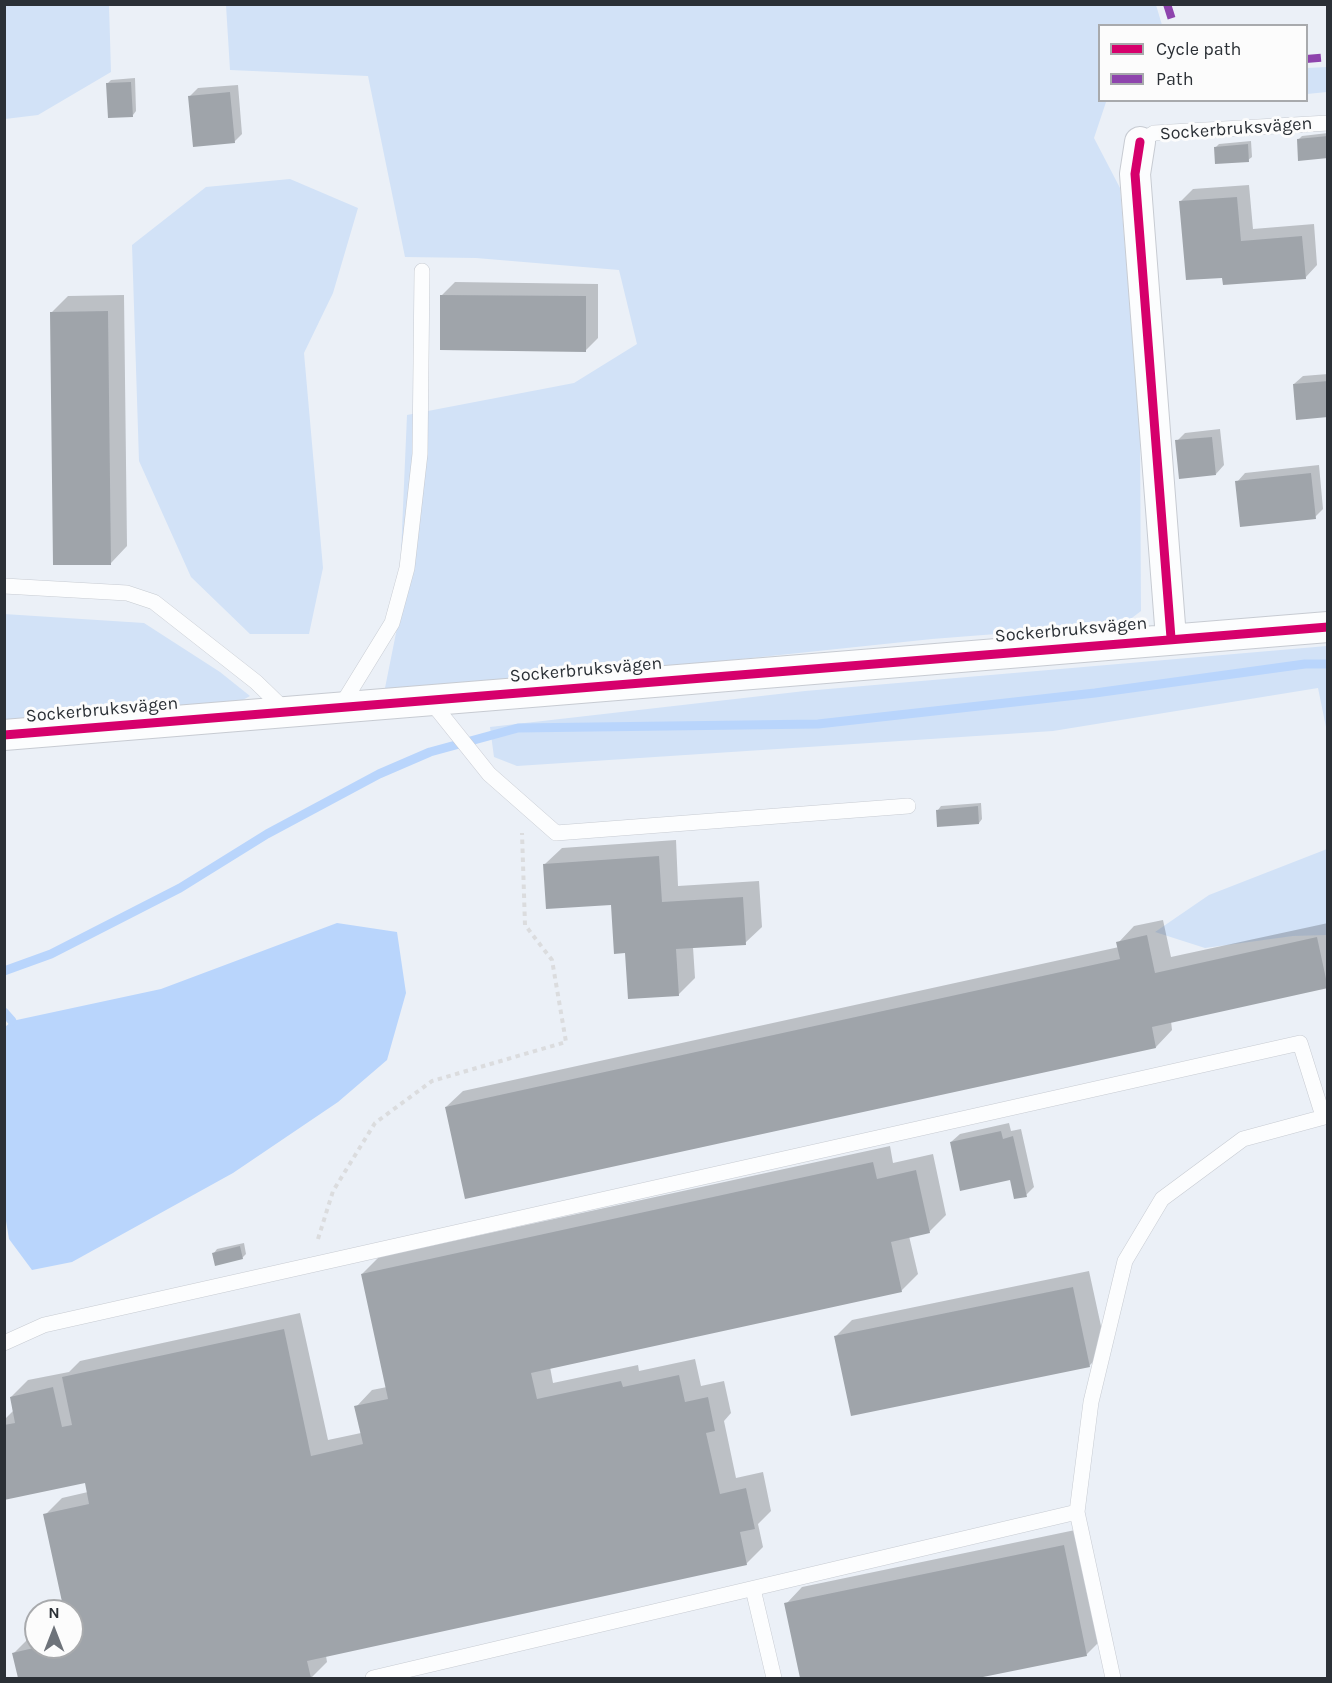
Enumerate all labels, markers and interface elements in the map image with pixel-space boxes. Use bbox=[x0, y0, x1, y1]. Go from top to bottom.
legend bbox=[1098, 24, 1308, 102]
text: Cycle path bbox=[1156, 38, 1241, 60]
text: Path bbox=[1156, 68, 1194, 90]
street label: Sockerbruksvägen bbox=[1159, 113, 1313, 145]
street label: Sockerbruksvägen bbox=[994, 613, 1148, 647]
street label: Sockerbruksvägen bbox=[509, 653, 663, 687]
street label: Sockerbruksvägen bbox=[25, 693, 179, 727]
north arrow bbox=[24, 1599, 84, 1659]
text: N bbox=[48, 1603, 60, 1622]

